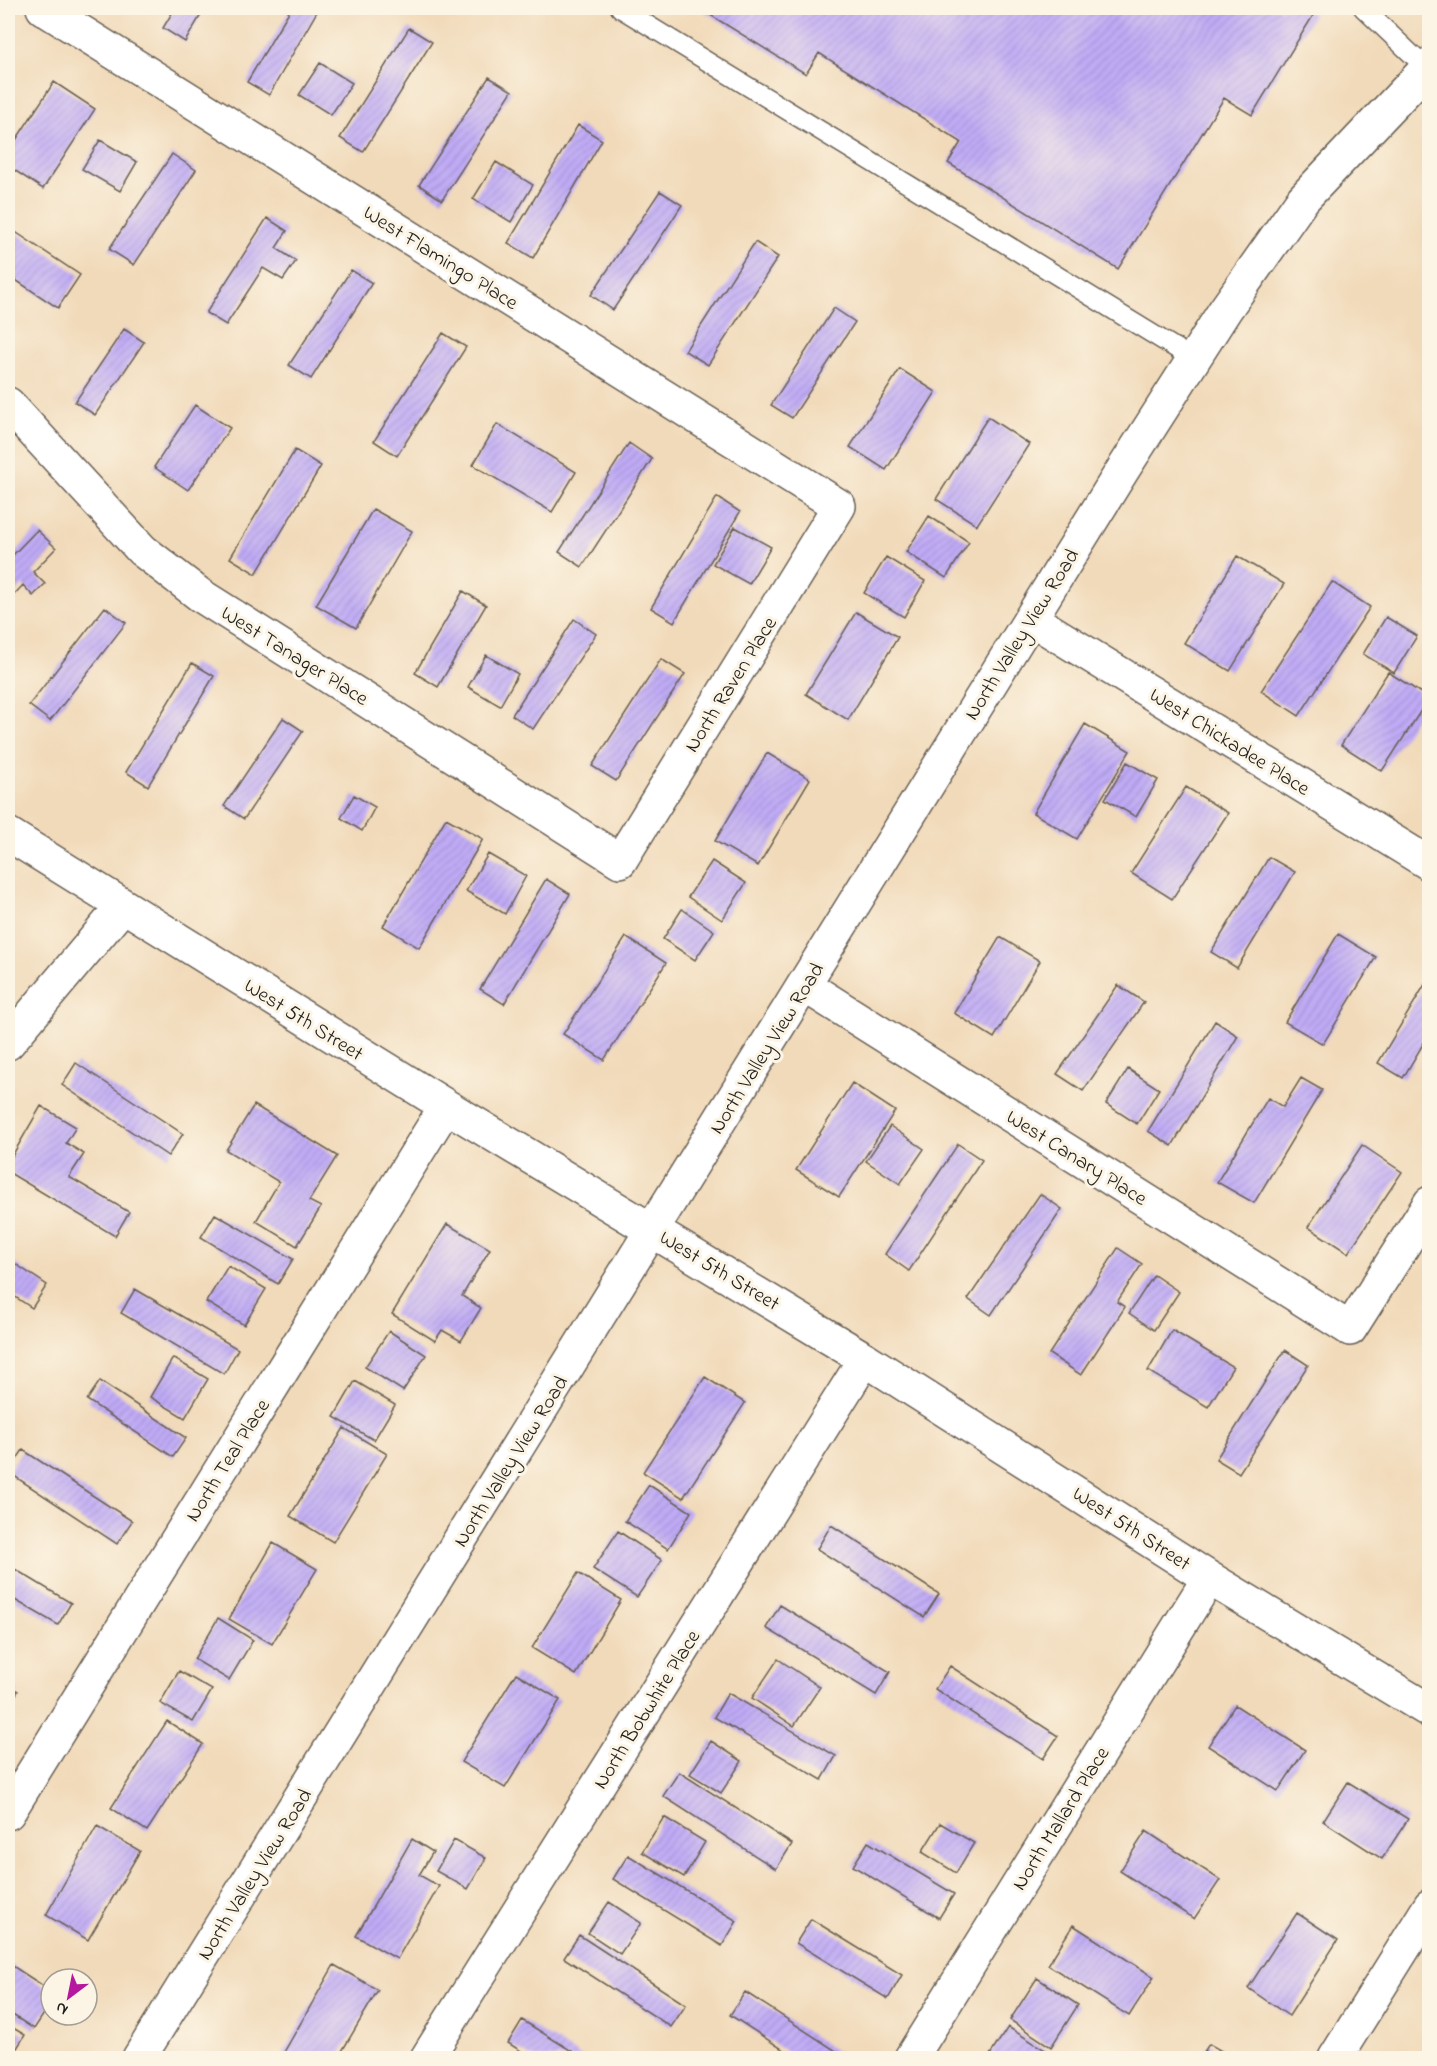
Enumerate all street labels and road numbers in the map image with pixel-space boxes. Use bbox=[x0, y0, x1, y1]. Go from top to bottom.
street label: West Flamingo Place bbox=[356, 199, 524, 321]
street label: North Valley View Road bbox=[958, 543, 1089, 728]
street label: West Tanager Place bbox=[213, 599, 374, 716]
street label: North Raven Place bbox=[678, 611, 786, 759]
street label: West Chickadee Place bbox=[1143, 681, 1315, 805]
street label: North Valley View Road bbox=[703, 957, 834, 1142]
street label: West 5th Street bbox=[237, 972, 369, 1069]
street label: West Canary Place bbox=[999, 1103, 1153, 1216]
street label: West 5th Street bbox=[653, 1224, 785, 1320]
street label: North Valley View Road bbox=[447, 1370, 578, 1555]
street label: North Teal Place bbox=[179, 1393, 279, 1528]
street label: West 5th Street bbox=[1066, 1480, 1196, 1579]
street label: North Bobwhite Place bbox=[587, 1624, 709, 1795]
street label: North Mallard Place bbox=[1005, 1741, 1118, 1897]
street label: North Valley View Road bbox=[191, 1783, 322, 1968]

